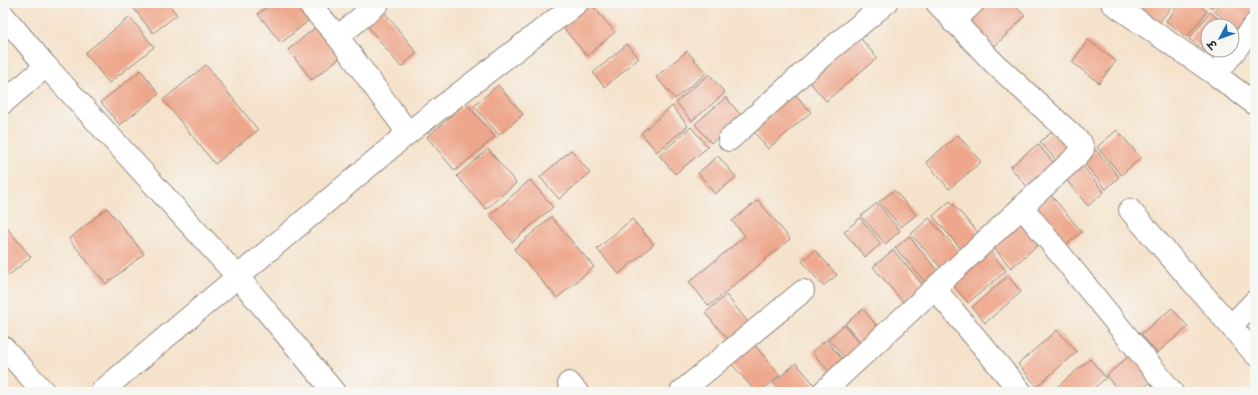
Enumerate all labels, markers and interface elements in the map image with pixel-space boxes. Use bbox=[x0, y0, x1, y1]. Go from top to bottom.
north arrow bbox=[1200, 18, 1240, 58]
text: उ bbox=[1202, 34, 1223, 54]

